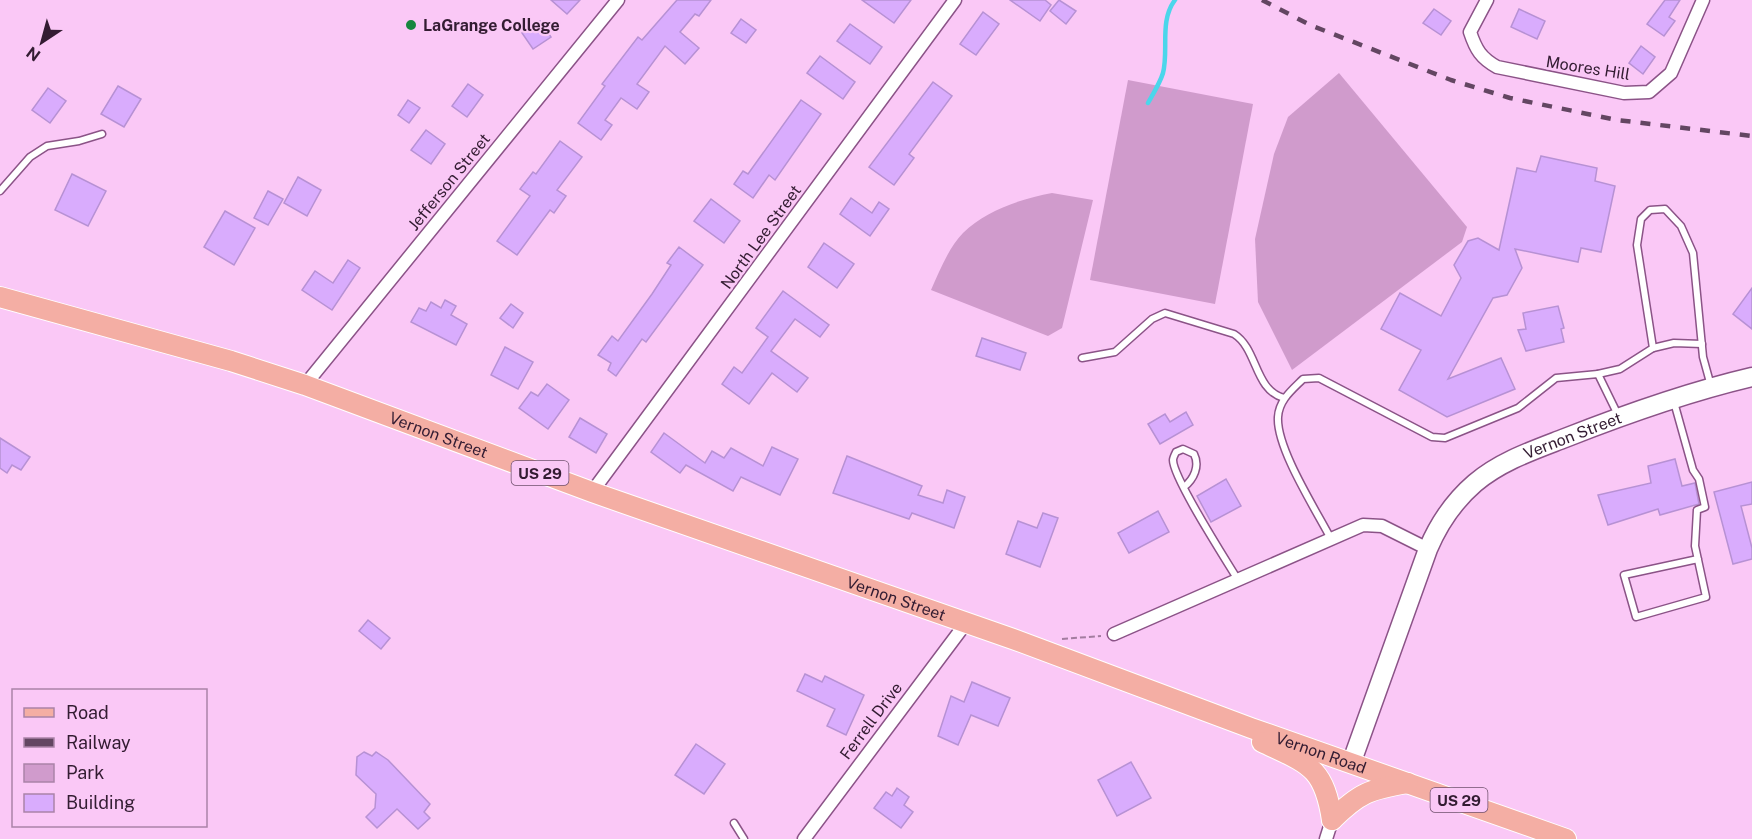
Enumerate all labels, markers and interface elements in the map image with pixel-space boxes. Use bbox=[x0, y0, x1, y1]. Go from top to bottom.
north arrow bbox=[12, 12, 72, 72]
place label: LaGrange College bbox=[423, 16, 560, 35]
marker: LaGrange College bbox=[404, 18, 418, 32]
text: N bbox=[23, 42, 44, 65]
street label: Moores Hill bbox=[1545, 52, 1632, 84]
street label: Jefferson Street bbox=[404, 130, 494, 234]
street label: North Lee Street bbox=[717, 181, 805, 293]
street label: Vernon Street bbox=[387, 408, 490, 462]
street label: Vernon Street bbox=[1521, 408, 1624, 463]
road number: US 29 bbox=[512, 461, 568, 485]
street label: Vernon Street bbox=[844, 572, 948, 624]
street label: Ferrell Drive bbox=[836, 679, 906, 763]
legend bbox=[12, 689, 207, 827]
text: Road bbox=[66, 702, 109, 723]
street label: Vernon Road bbox=[1273, 728, 1369, 777]
text: Railway bbox=[66, 732, 131, 753]
text: Park bbox=[66, 762, 104, 783]
road number: US 29 bbox=[1430, 788, 1488, 812]
text: Building bbox=[66, 792, 135, 813]

